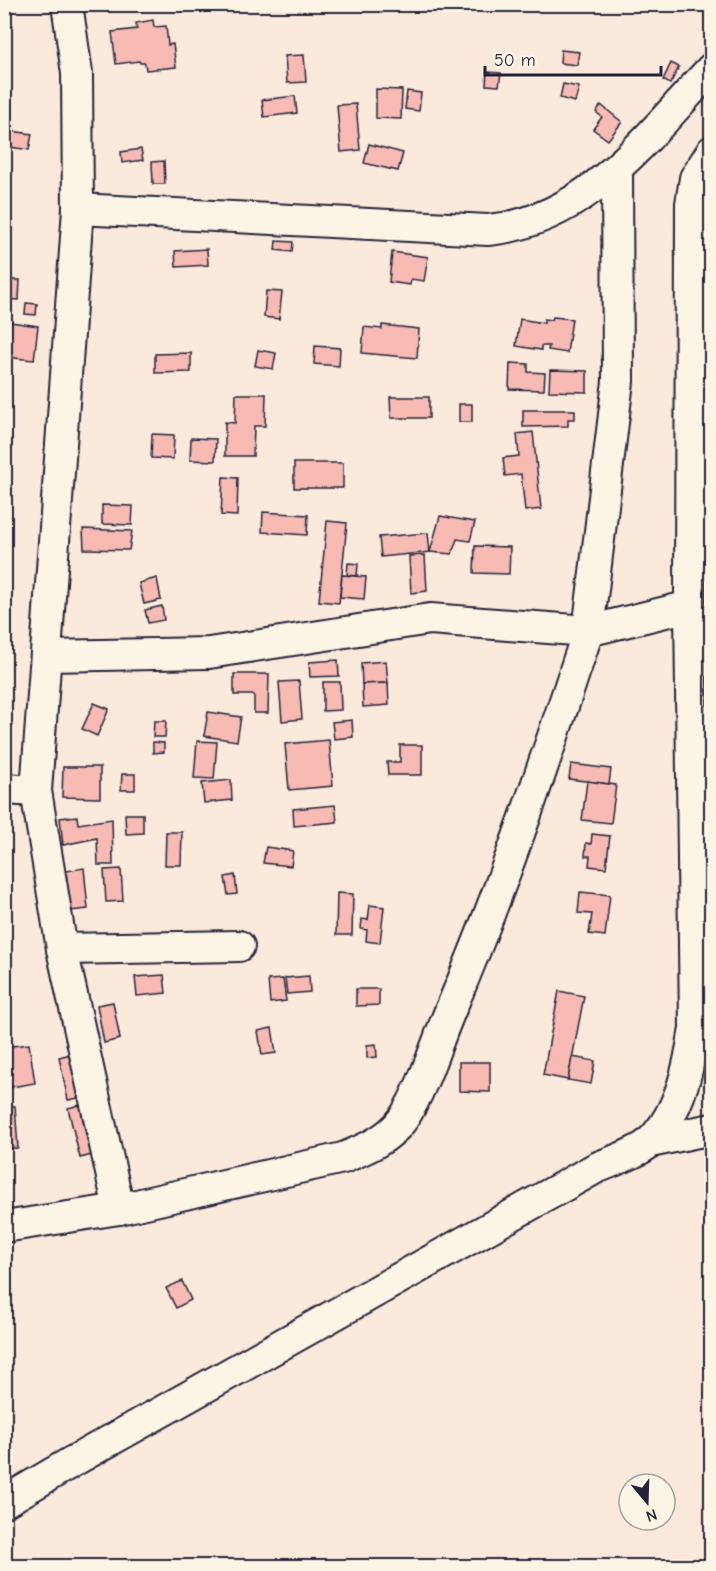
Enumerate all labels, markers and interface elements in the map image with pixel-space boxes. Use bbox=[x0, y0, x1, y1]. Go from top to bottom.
scale bar bbox=[485, 39, 660, 77]
text: 50 m bbox=[494, 50, 536, 71]
north arrow bbox=[617, 1472, 677, 1532]
text: N bbox=[644, 1505, 659, 1525]

